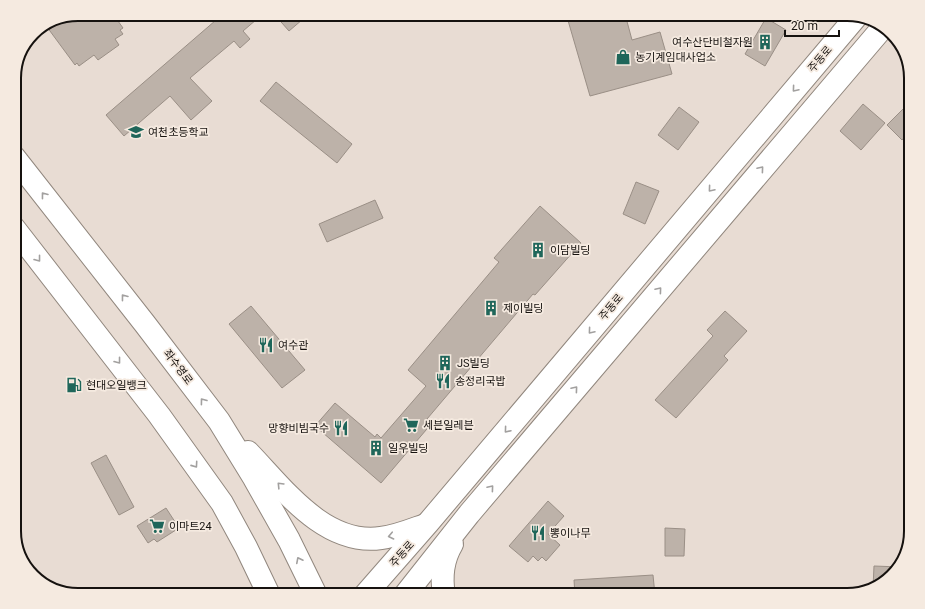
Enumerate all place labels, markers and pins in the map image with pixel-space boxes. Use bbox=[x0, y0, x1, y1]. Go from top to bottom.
building icon: 여수산단비철자원 bbox=[756, 33, 774, 51]
place label: 여수산단비철자원 bbox=[672, 36, 753, 49]
shop icon: 농기계임대사업소 bbox=[614, 48, 632, 66]
place label: 농기계임대사업소 bbox=[635, 51, 716, 64]
school or university icon: 여천초등학교 bbox=[127, 123, 145, 141]
place label: 여천초등학교 bbox=[148, 126, 209, 139]
building icon: 이담빌딩 bbox=[529, 241, 547, 259]
place label: 이담빌딩 bbox=[550, 244, 590, 257]
building icon: 제이빌딩 bbox=[482, 299, 500, 317]
place label: 제이빌딩 bbox=[503, 302, 543, 315]
restaurant icon: 여수관 bbox=[257, 336, 275, 354]
place label: 여수관 bbox=[278, 339, 308, 352]
building icon: JS빌딩 bbox=[436, 354, 454, 372]
place label: JS빌딩 bbox=[457, 357, 490, 370]
restaurant icon: 송정리국밥 bbox=[434, 372, 452, 390]
place label: 송정리국밥 bbox=[455, 375, 506, 388]
fuel station icon: 현대오일뱅크 bbox=[65, 376, 83, 394]
place label: 현대오일뱅크 bbox=[86, 379, 147, 392]
supermarket icon: 세븐일레븐 bbox=[402, 416, 420, 434]
restaurant icon: 망향비빔국수 bbox=[332, 419, 350, 437]
place label: 세븐일레븐 bbox=[423, 419, 474, 432]
place label: 망향비빔국수 bbox=[268, 422, 329, 435]
building icon: 일우빌딩 bbox=[367, 439, 385, 457]
place label: 일우빌딩 bbox=[388, 442, 428, 455]
supermarket icon: 이마트24 bbox=[148, 517, 166, 535]
place label: 이마트24 bbox=[169, 520, 212, 533]
restaurant icon: 뽕이나무 bbox=[529, 524, 547, 542]
place label: 뽕이나무 bbox=[550, 527, 590, 540]

